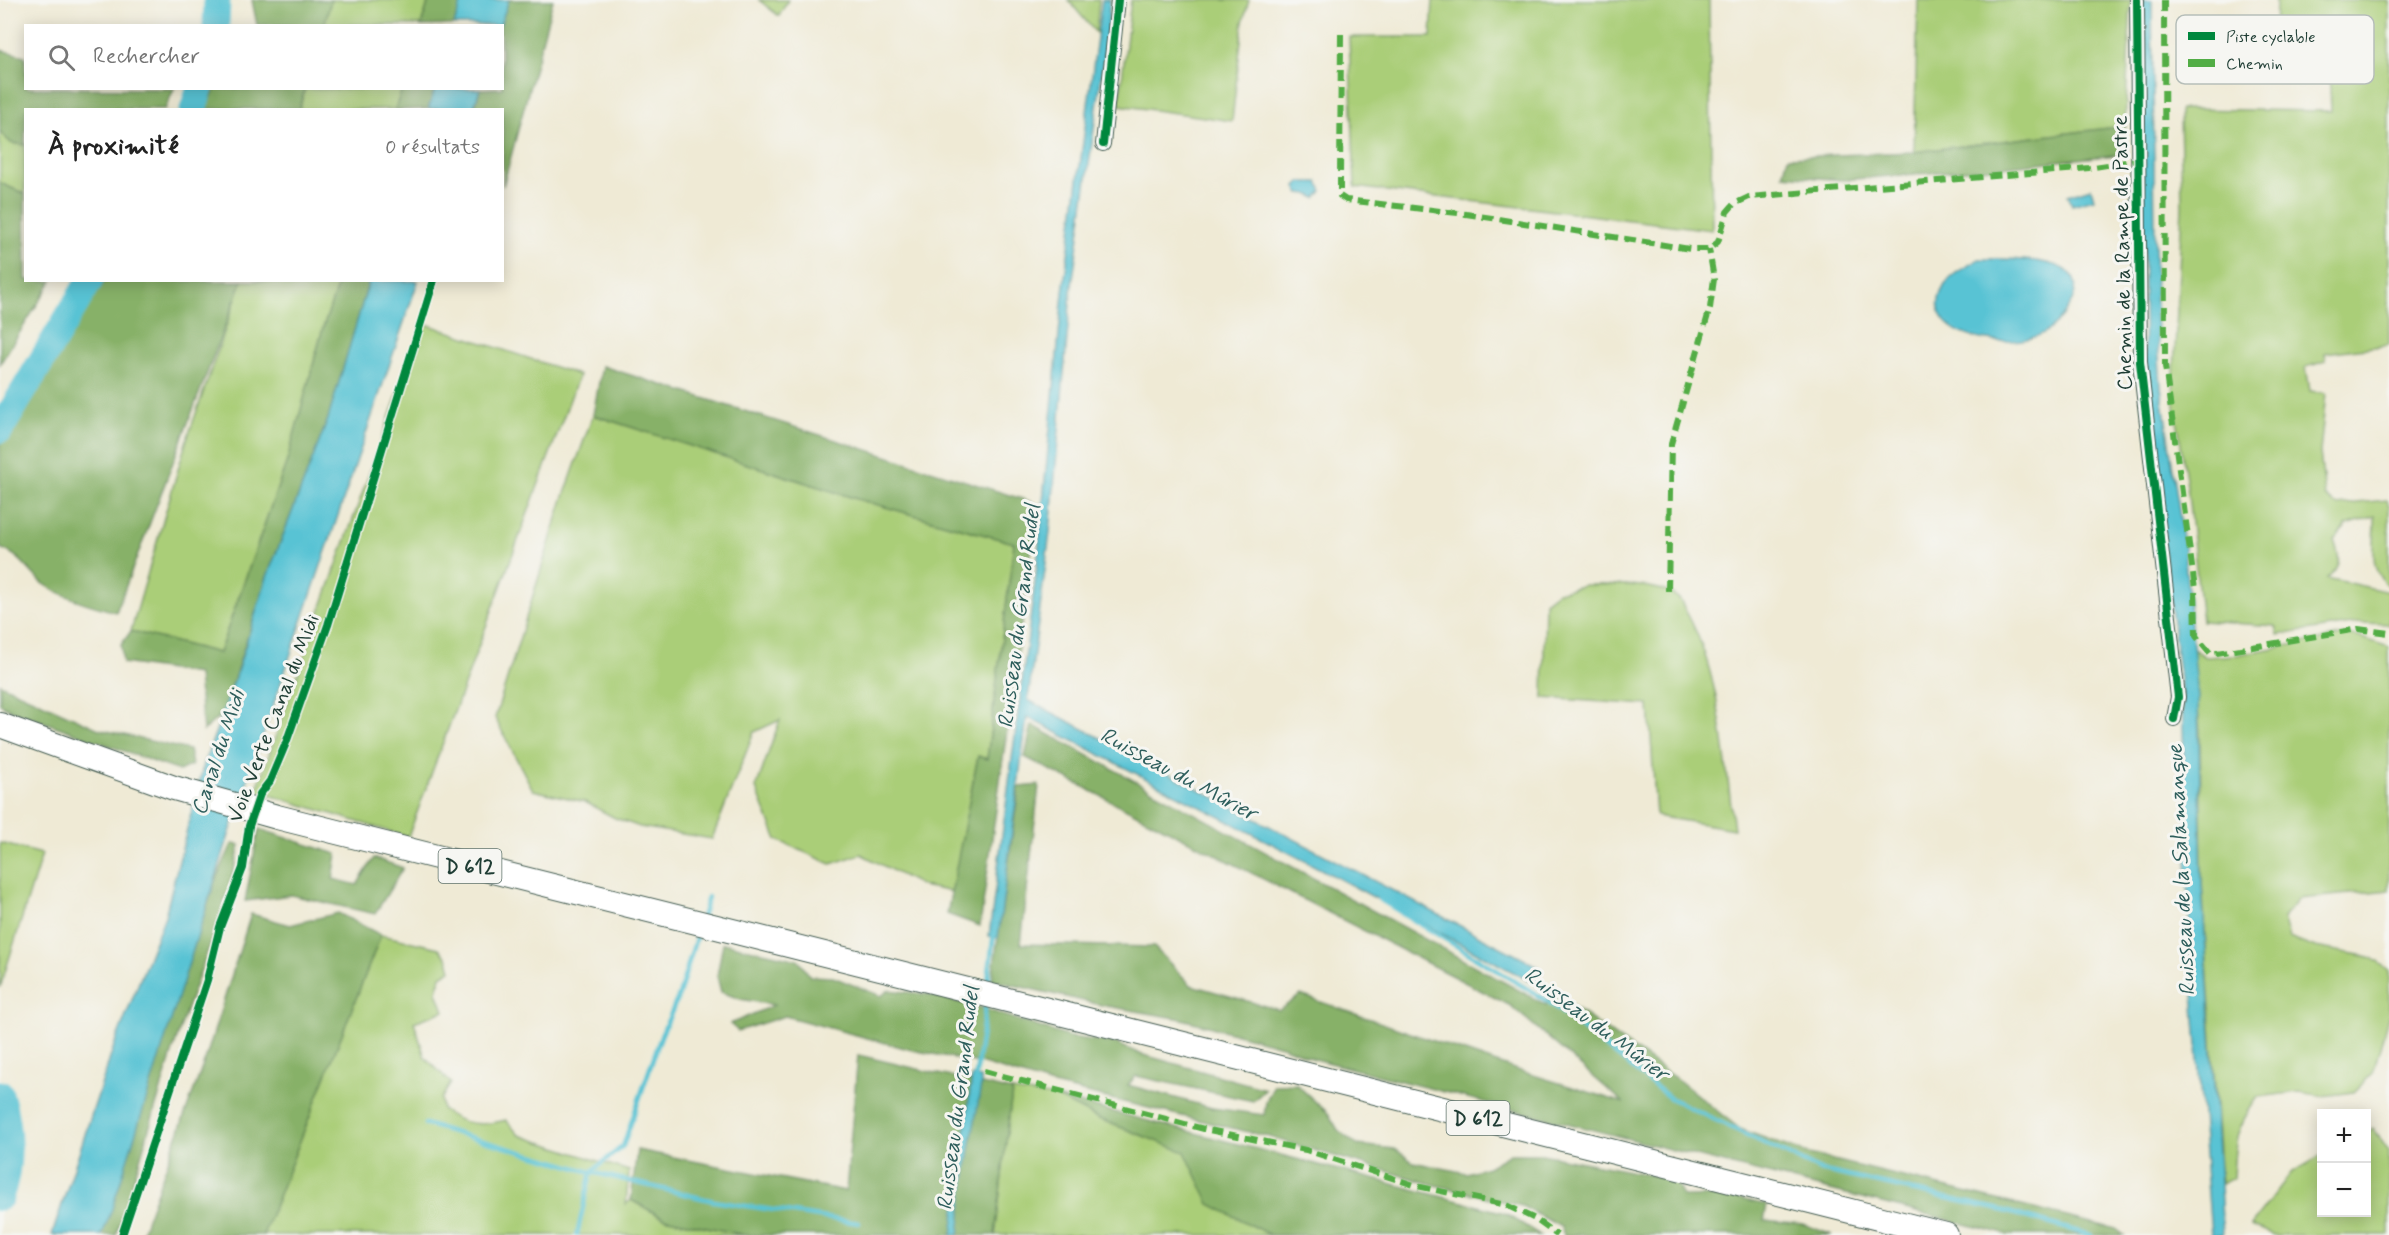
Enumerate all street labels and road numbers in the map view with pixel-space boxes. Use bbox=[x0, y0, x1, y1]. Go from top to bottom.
street label: Chemin de la Rampe de Pastre bbox=[2107, 115, 2139, 391]
street label: Voie Verte Canal du Midi bbox=[221, 610, 327, 827]
road number: D 612 bbox=[438, 849, 502, 883]
road number: D 612 bbox=[1446, 1101, 1510, 1135]

